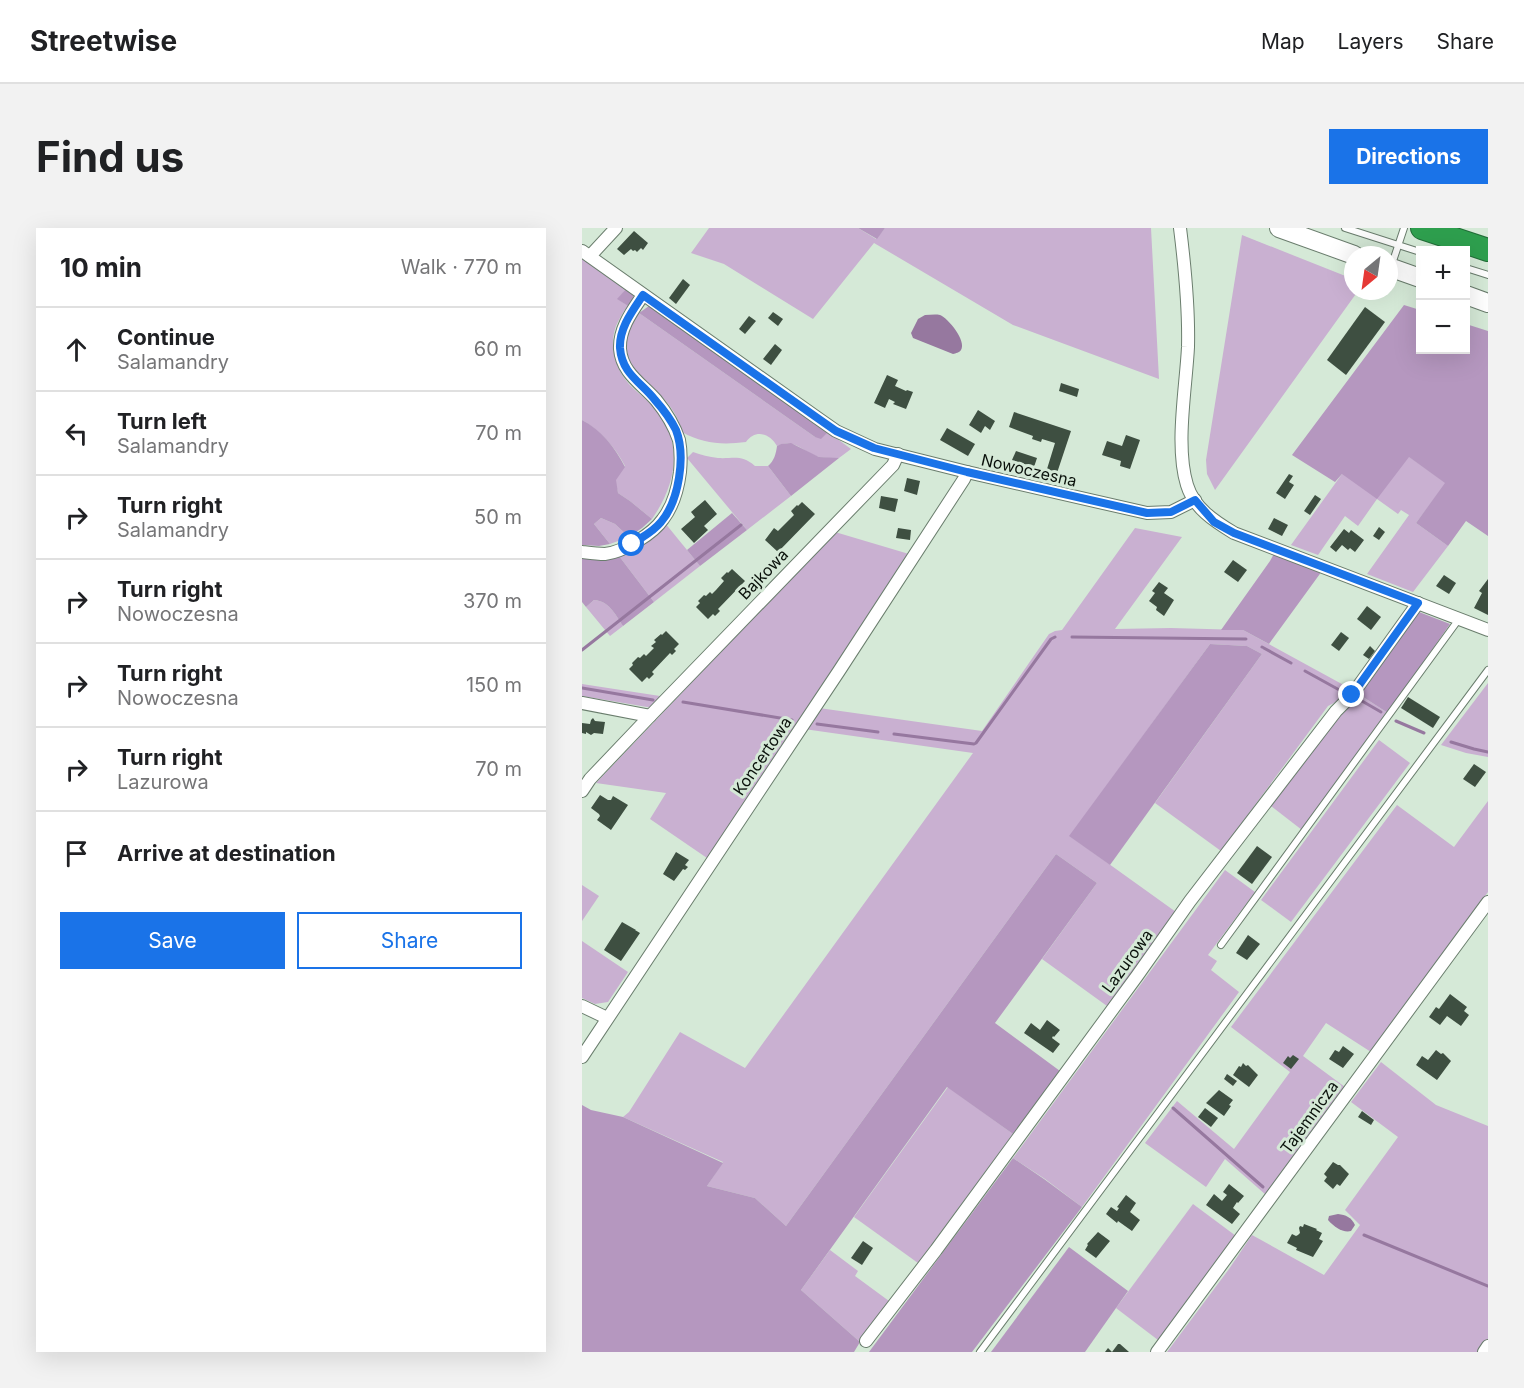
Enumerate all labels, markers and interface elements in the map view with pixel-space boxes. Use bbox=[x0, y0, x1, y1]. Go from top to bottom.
text: Streetwise bbox=[30, 24, 177, 58]
text: Map bbox=[1261, 29, 1305, 54]
text: Layers bbox=[1338, 29, 1404, 54]
text: Share bbox=[1437, 29, 1494, 54]
button: Directions bbox=[1329, 129, 1488, 184]
text: Find us bbox=[36, 131, 184, 182]
north arrow bbox=[1344, 246, 1398, 300]
map controls bbox=[1416, 246, 1470, 354]
button: + bbox=[1416, 246, 1470, 300]
text: 10 min bbox=[60, 252, 142, 283]
text: Walk · 770 m bbox=[401, 255, 522, 279]
button: − bbox=[1416, 300, 1470, 354]
text: Continue bbox=[117, 324, 215, 350]
icon: ahead bbox=[60, 333, 93, 366]
text: 60 m bbox=[474, 337, 522, 361]
text: Salamandry bbox=[117, 350, 229, 374]
text: Turn left bbox=[117, 408, 207, 434]
icon: left bbox=[60, 417, 93, 450]
text: 70 m bbox=[475, 421, 522, 445]
text: Salamandry bbox=[117, 434, 229, 458]
street label: Nowoczesna bbox=[979, 449, 1079, 491]
text: Turn right bbox=[117, 492, 223, 518]
icon: right bbox=[60, 501, 93, 534]
text: 50 m bbox=[474, 505, 522, 529]
text: Salamandry bbox=[117, 518, 229, 542]
route start bbox=[618, 530, 644, 556]
street label: Bajkowa bbox=[734, 544, 792, 604]
text: Turn right bbox=[117, 576, 223, 602]
icon: right bbox=[60, 585, 93, 618]
text: 370 m bbox=[463, 589, 522, 613]
text: Nowoczesna bbox=[117, 602, 239, 626]
text: Turn right bbox=[117, 660, 223, 686]
icon: right bbox=[60, 669, 93, 702]
text: 150 m bbox=[466, 673, 522, 697]
route end bbox=[1338, 681, 1364, 707]
text: Nowoczesna bbox=[117, 686, 239, 710]
street label: Koncertowa bbox=[728, 713, 796, 799]
text: Turn right bbox=[117, 744, 223, 770]
icon: right bbox=[60, 753, 93, 786]
text: 70 m bbox=[475, 757, 522, 781]
text: Lazurowa bbox=[117, 770, 209, 794]
icon: arrive bbox=[60, 837, 93, 870]
text: Arrive at destination bbox=[117, 840, 336, 866]
button: Save bbox=[60, 912, 285, 969]
button: Share bbox=[297, 912, 522, 969]
street label: Lazurowa bbox=[1097, 925, 1157, 997]
street label: Tajemnicza bbox=[1276, 1077, 1342, 1157]

